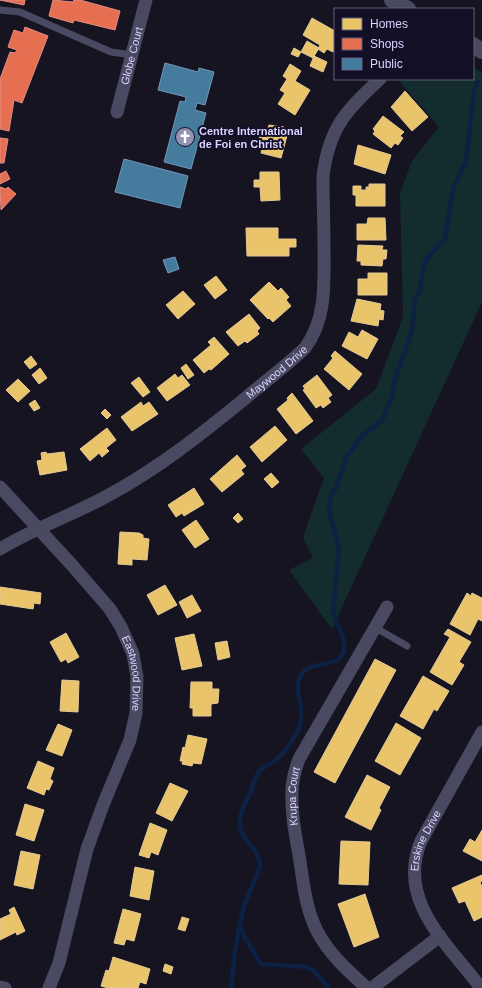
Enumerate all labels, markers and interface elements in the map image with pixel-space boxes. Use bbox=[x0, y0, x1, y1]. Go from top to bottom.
legend bbox=[334, 8, 474, 80]
text: Homes bbox=[370, 17, 408, 31]
street label: Globe Court bbox=[118, 26, 145, 86]
text: Shops bbox=[370, 37, 404, 51]
text: Public bbox=[370, 57, 403, 71]
place label: Centre International de Foi en Christ bbox=[199, 125, 303, 150]
church icon: Centre International de Foi en Christ bbox=[174, 126, 196, 148]
street label: Maywood Drive bbox=[244, 343, 310, 401]
street label: Eastwood Drive bbox=[120, 634, 143, 711]
street label: Krupa Court bbox=[286, 765, 302, 827]
street label: Erskine Drive bbox=[408, 808, 443, 872]

